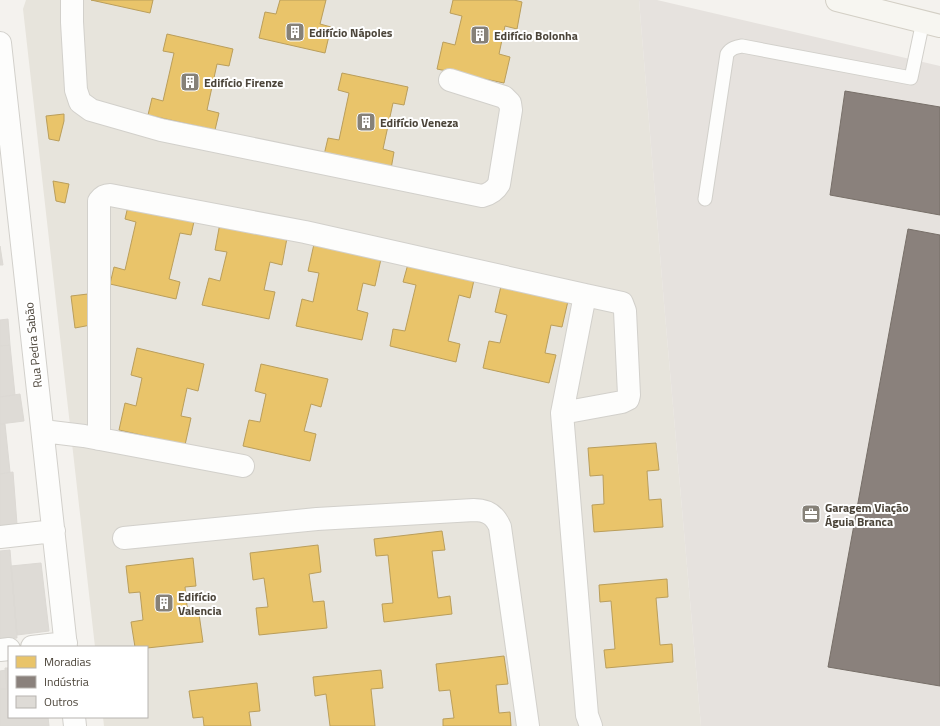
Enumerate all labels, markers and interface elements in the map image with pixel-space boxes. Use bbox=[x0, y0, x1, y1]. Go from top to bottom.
building icon: Edifício Nápoles bbox=[284, 21, 306, 43]
place label: Edifício Nápoles bbox=[309, 23, 393, 42]
building icon: Edifício Bolonha bbox=[469, 24, 491, 46]
place label: Edifício Bolonha bbox=[494, 26, 578, 45]
building icon: Edifício Firenze bbox=[179, 71, 201, 93]
place label: Edifício Firenze bbox=[204, 73, 283, 92]
building icon: Edifício Veneza bbox=[355, 111, 377, 133]
place label: Edifício Veneza bbox=[380, 113, 458, 132]
street label: Rua Pedra Sabão bbox=[19, 301, 47, 389]
place label: Garagem Viação Águia Branca bbox=[825, 498, 909, 531]
office icon: Garagem Viação Águia Branca bbox=[800, 503, 822, 525]
place label: Edifício Valencia bbox=[178, 587, 222, 620]
building icon: Edifício Valencia bbox=[153, 592, 175, 614]
legend bbox=[8, 646, 148, 718]
text: Moradias bbox=[44, 652, 92, 671]
text: Indústria bbox=[44, 672, 89, 691]
text: Outros bbox=[44, 692, 79, 711]

